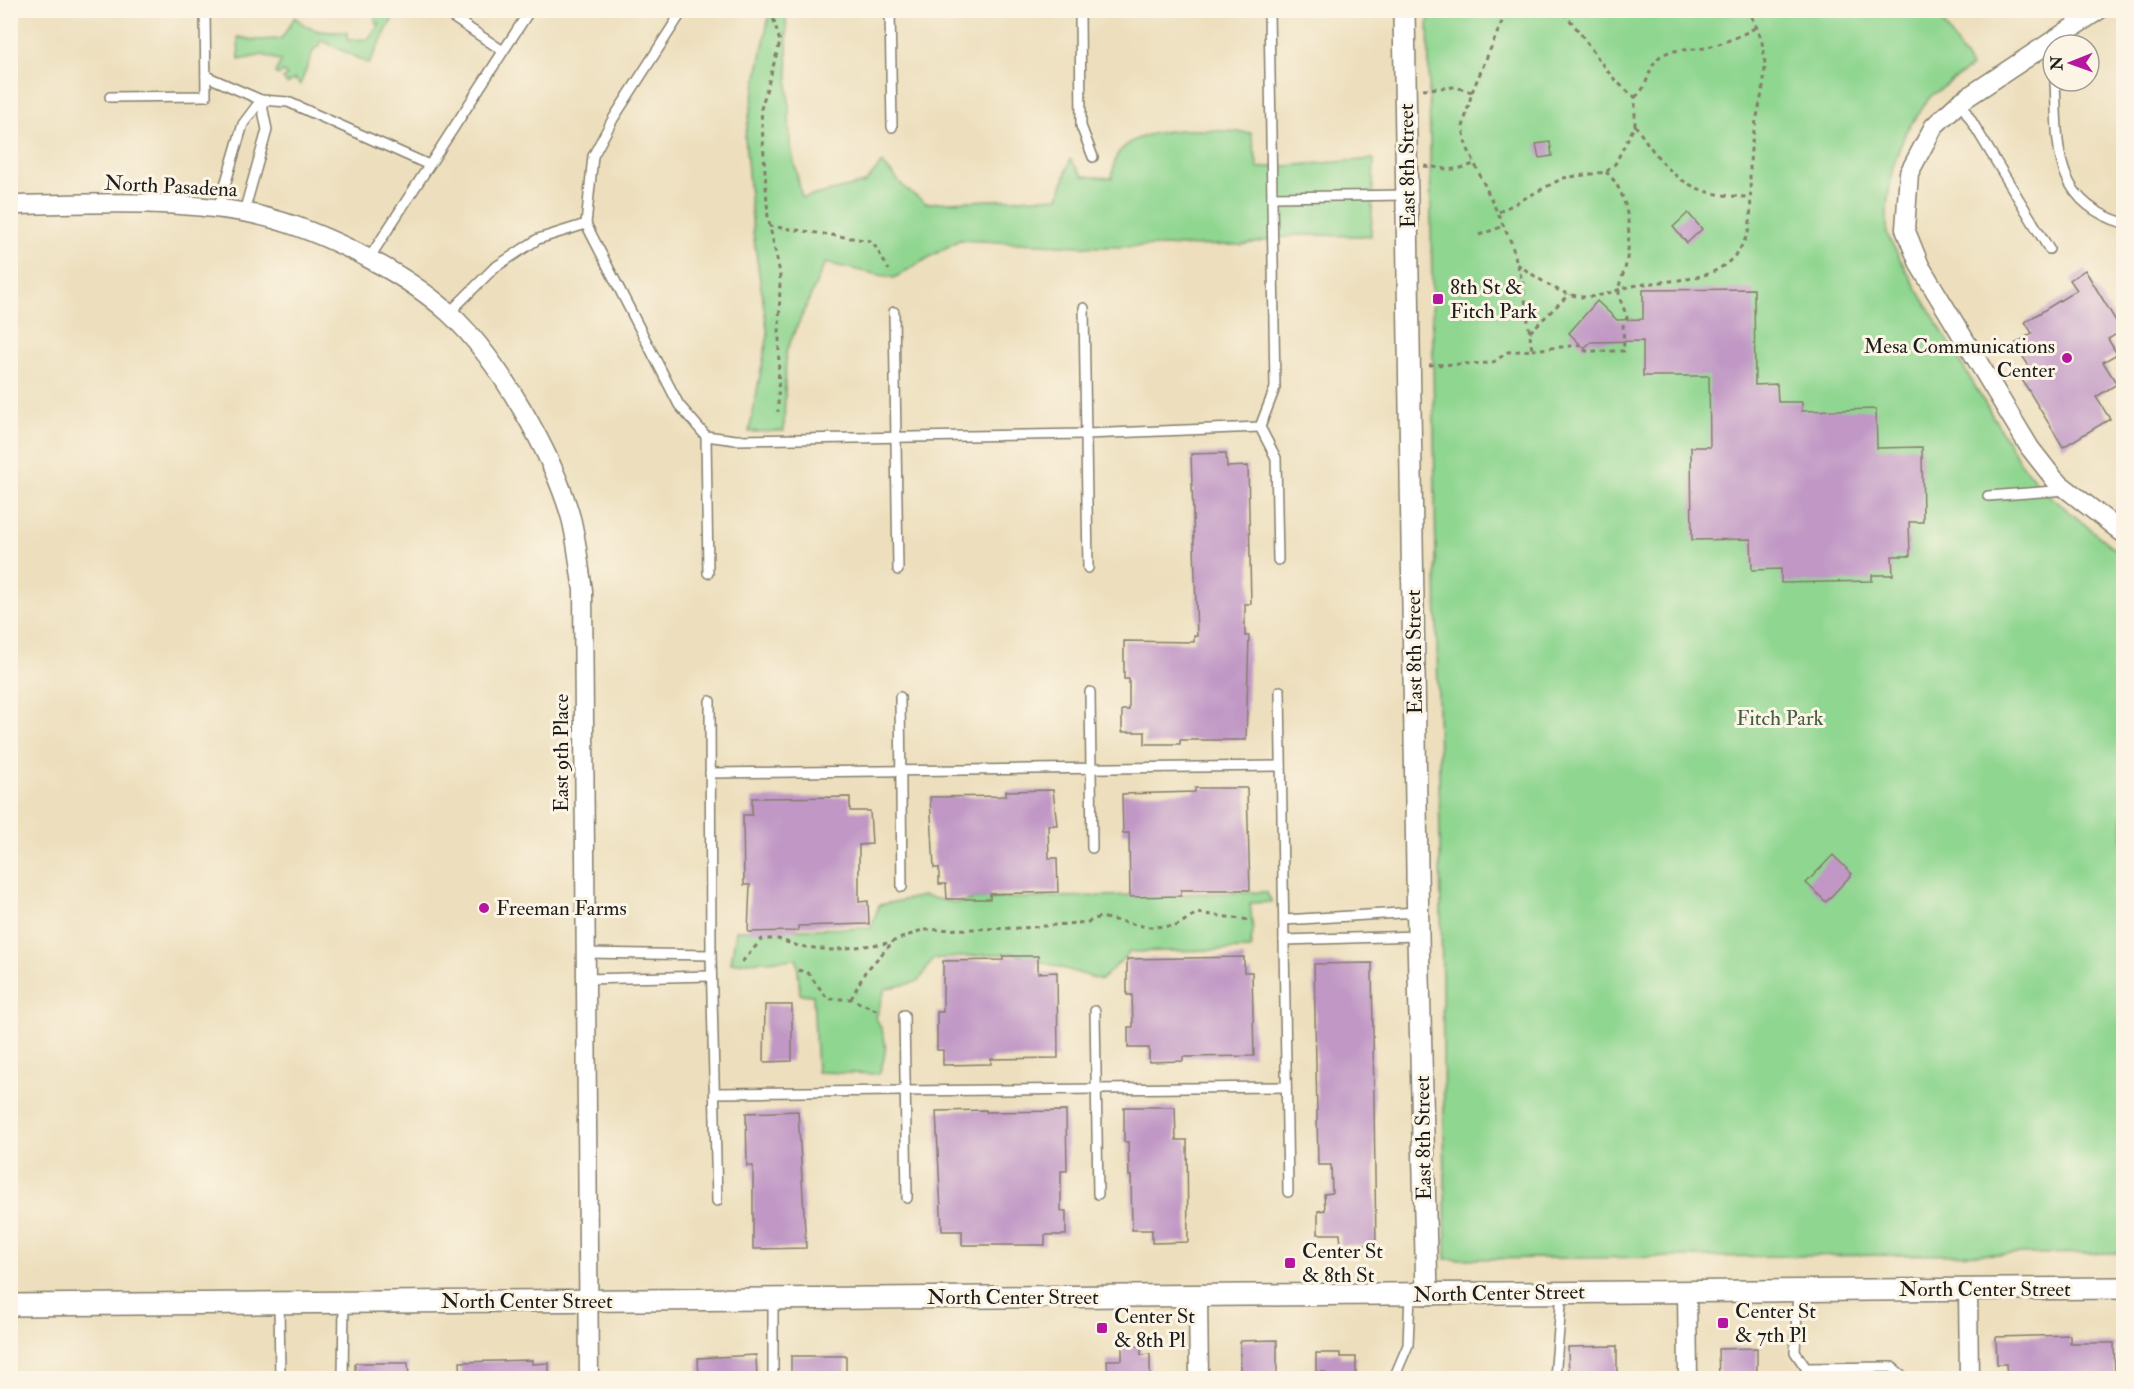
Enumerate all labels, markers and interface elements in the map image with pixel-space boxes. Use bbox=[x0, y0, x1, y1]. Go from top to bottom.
north arrow bbox=[2041, 33, 2101, 93]
text: N bbox=[2047, 55, 2067, 72]
street label: East 8th Street bbox=[1393, 103, 1422, 229]
street label: North Pasadena bbox=[104, 170, 239, 203]
place label: 8th St & Fitch Park bbox=[1450, 274, 1537, 325]
marker: 8th St & Fitch Park bbox=[1431, 292, 1445, 306]
place label: Mesa Communications Center bbox=[1863, 333, 2055, 384]
marker: Mesa Communications Center bbox=[2060, 351, 2074, 365]
street label: East 8th Street bbox=[1400, 589, 1429, 715]
street label: East 9th Place bbox=[548, 693, 575, 812]
park label: Fitch Park bbox=[1736, 705, 1824, 732]
place label: Freeman Farms bbox=[496, 895, 627, 922]
marker: Freeman Farms bbox=[477, 901, 491, 915]
street label: East 8th Street bbox=[1409, 1075, 1438, 1201]
place label: Center St & 8th St bbox=[1302, 1238, 1383, 1289]
marker: Center St & 8th St bbox=[1283, 1256, 1297, 1270]
street label: North Center Street bbox=[1899, 1276, 2071, 1303]
street label: North Center Street bbox=[1413, 1278, 1585, 1308]
street label: North Center Street bbox=[927, 1284, 1099, 1311]
street label: North Center Street bbox=[441, 1288, 613, 1315]
place label: Center St & 7th Pl bbox=[1735, 1298, 1816, 1349]
place label: Center St & 8th Pl bbox=[1114, 1303, 1195, 1354]
marker: Center St & 7th Pl bbox=[1716, 1316, 1730, 1330]
marker: Center St & 8th Pl bbox=[1095, 1321, 1109, 1335]

